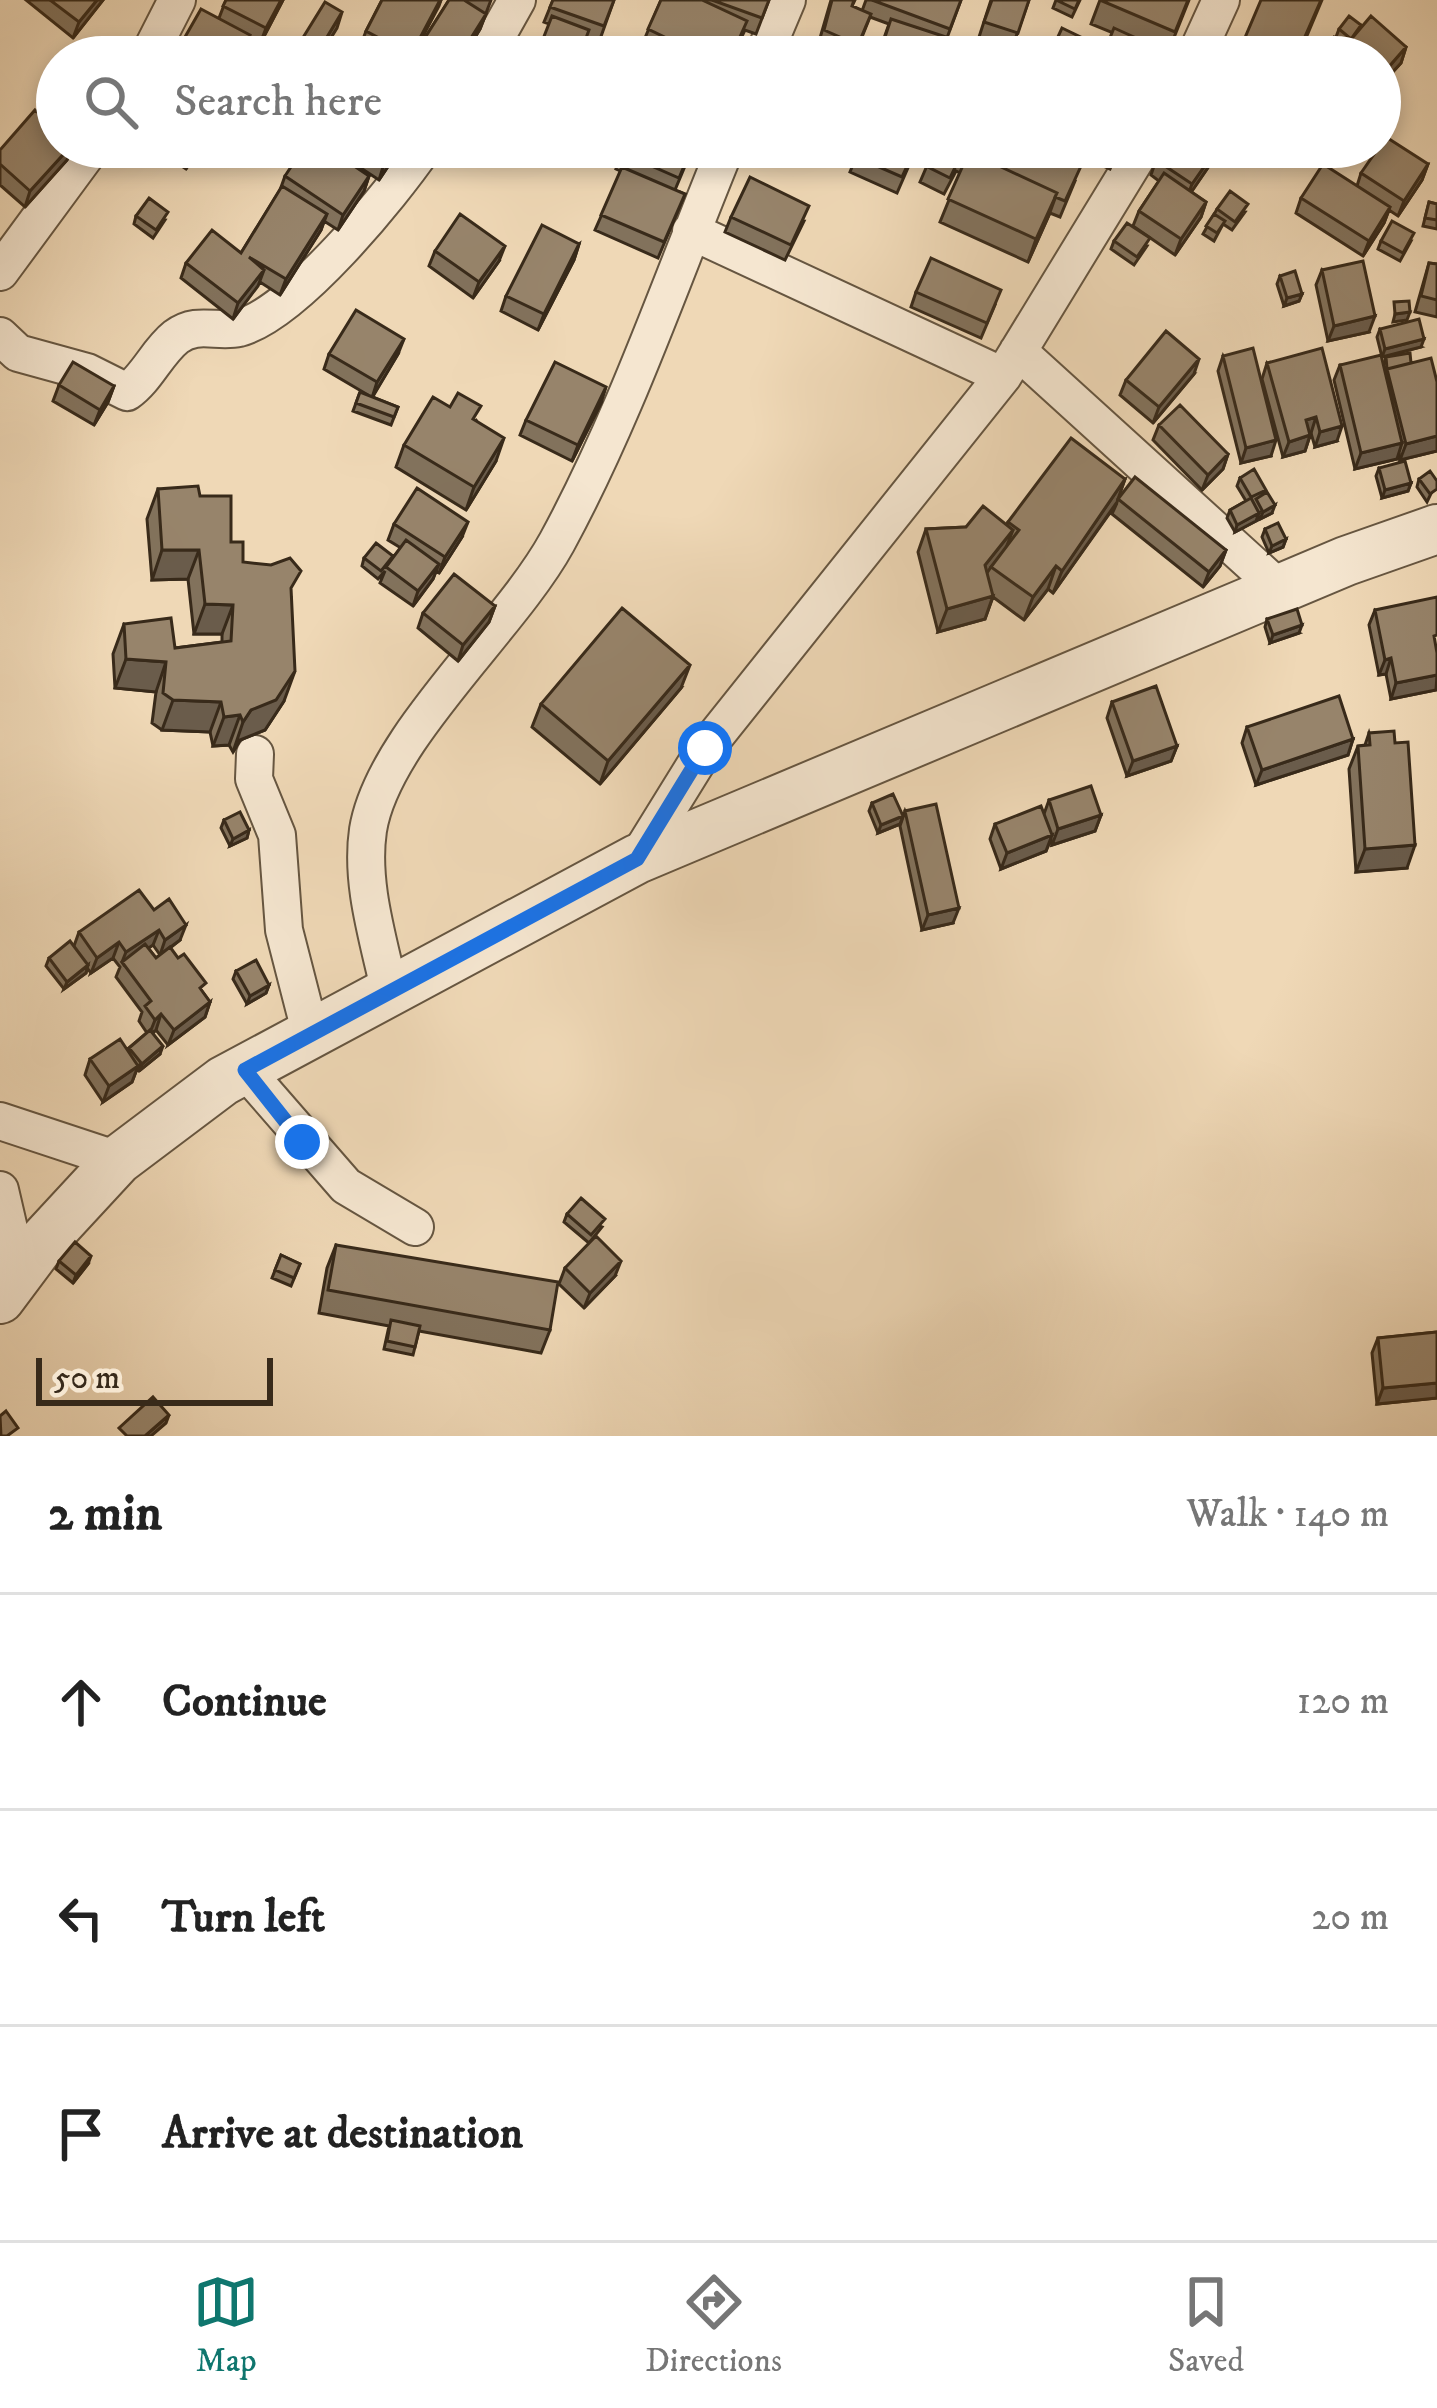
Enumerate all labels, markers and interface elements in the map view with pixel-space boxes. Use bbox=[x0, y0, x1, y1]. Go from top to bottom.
search box bbox=[36, 36, 1401, 168]
icon: search bbox=[78, 69, 144, 135]
text: Search here bbox=[174, 74, 382, 130]
route start bbox=[678, 721, 732, 775]
route end bbox=[275, 1115, 329, 1169]
scale bar bbox=[36, 1352, 273, 1405]
text: 50 m bbox=[54, 1358, 120, 1399]
text: 2 min bbox=[48, 1482, 162, 1546]
text: Walk · 140 m bbox=[1186, 1490, 1389, 1539]
icon: ahead bbox=[48, 1669, 114, 1735]
text: Continue bbox=[162, 1674, 327, 1730]
text: 120 m bbox=[1297, 1677, 1389, 1726]
icon: left bbox=[48, 1885, 114, 1951]
text: Turn left bbox=[162, 1890, 325, 1946]
text: 20 m bbox=[1311, 1893, 1389, 1942]
icon: arrive bbox=[48, 2101, 114, 2167]
text: Arrive at destination bbox=[162, 2106, 523, 2162]
tab: Map bbox=[193, 2269, 259, 2382]
tab: Directions bbox=[645, 2269, 782, 2382]
tab: Saved bbox=[1168, 2269, 1244, 2382]

